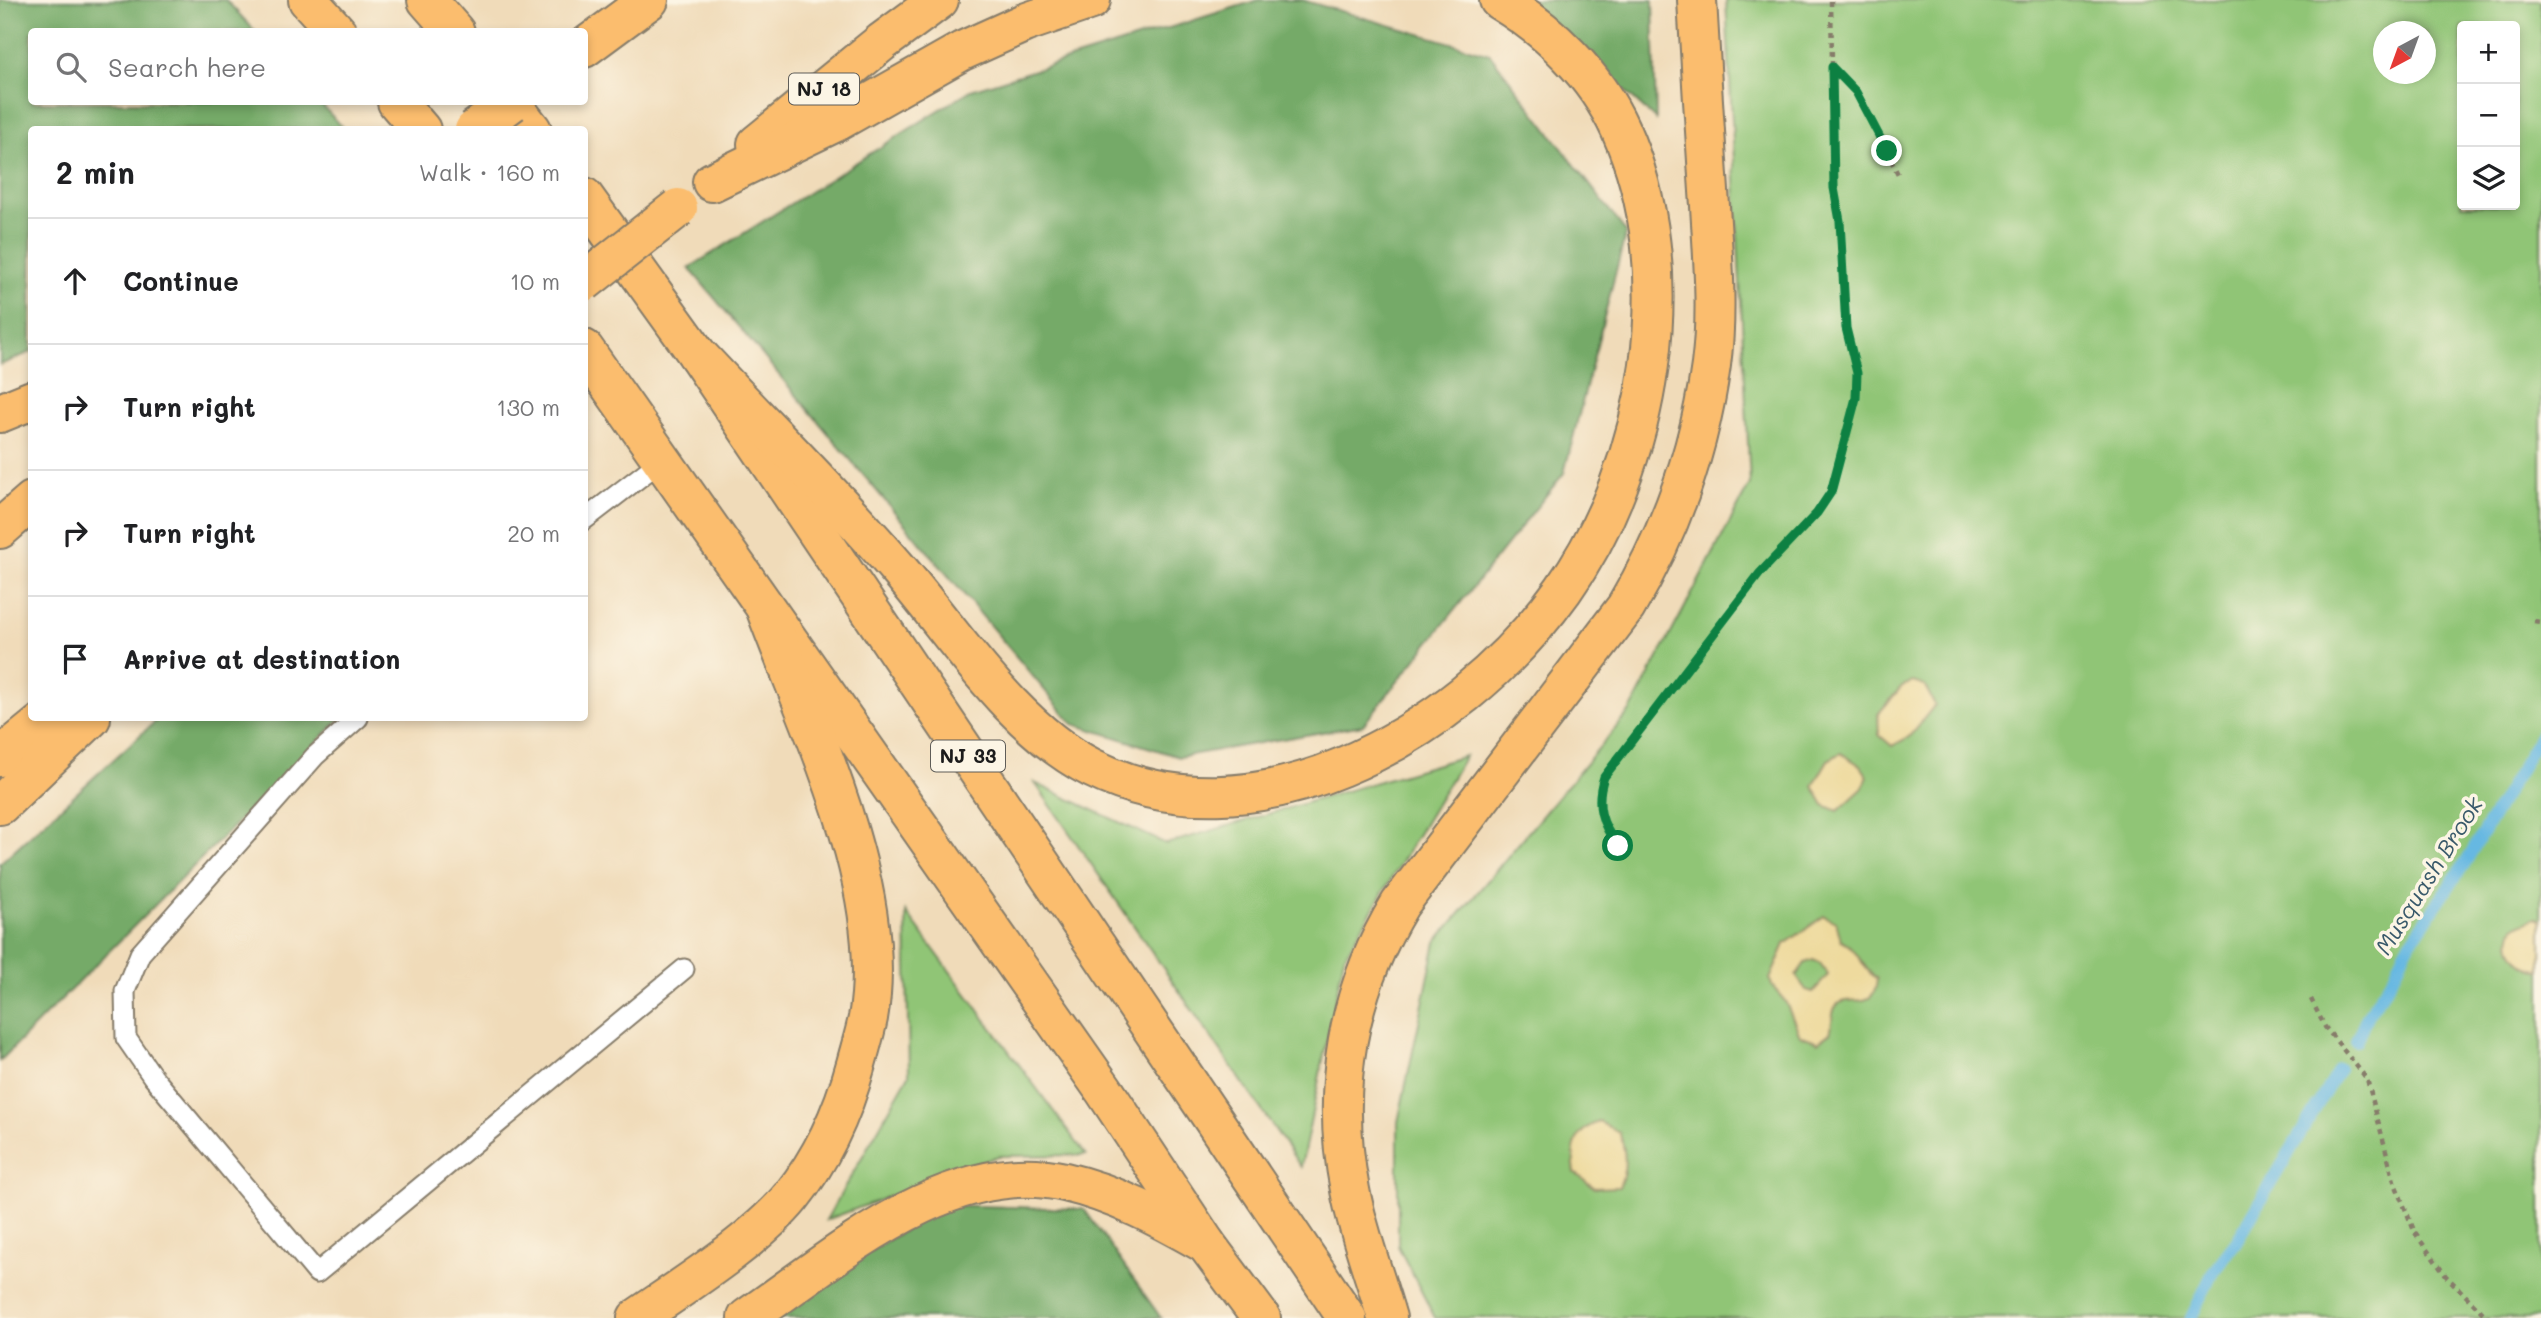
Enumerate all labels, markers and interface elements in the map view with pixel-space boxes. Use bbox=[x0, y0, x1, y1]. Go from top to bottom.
north arrow bbox=[2373, 21, 2436, 84]
map controls bbox=[2457, 21, 2520, 210]
button: + bbox=[2457, 21, 2520, 84]
search box bbox=[28, 28, 588, 105]
icon: search bbox=[52, 48, 90, 86]
text: Search here bbox=[108, 50, 266, 84]
road number: NJ 18 bbox=[789, 74, 859, 104]
button: − bbox=[2457, 84, 2520, 147]
route end bbox=[1871, 135, 1902, 166]
button: layers bbox=[2457, 147, 2520, 210]
text: 2 min bbox=[56, 152, 135, 192]
text: Walk · 160 m bbox=[419, 157, 560, 187]
icon: ahead bbox=[56, 262, 94, 300]
text: Continue bbox=[123, 264, 239, 298]
text: 10 m bbox=[510, 266, 560, 296]
icon: right bbox=[56, 388, 94, 426]
text: Turn right bbox=[123, 390, 256, 424]
text: 130 m bbox=[496, 392, 560, 422]
icon: right bbox=[56, 514, 94, 552]
text: Turn right bbox=[123, 516, 256, 550]
text: 20 m bbox=[507, 518, 560, 548]
icon: arrive bbox=[56, 640, 94, 678]
text: Arrive at destination bbox=[123, 642, 400, 676]
road number: NJ 33 bbox=[931, 740, 1005, 772]
water label: Musquash Brook bbox=[2368, 790, 2489, 960]
route start bbox=[1602, 830, 1633, 861]

